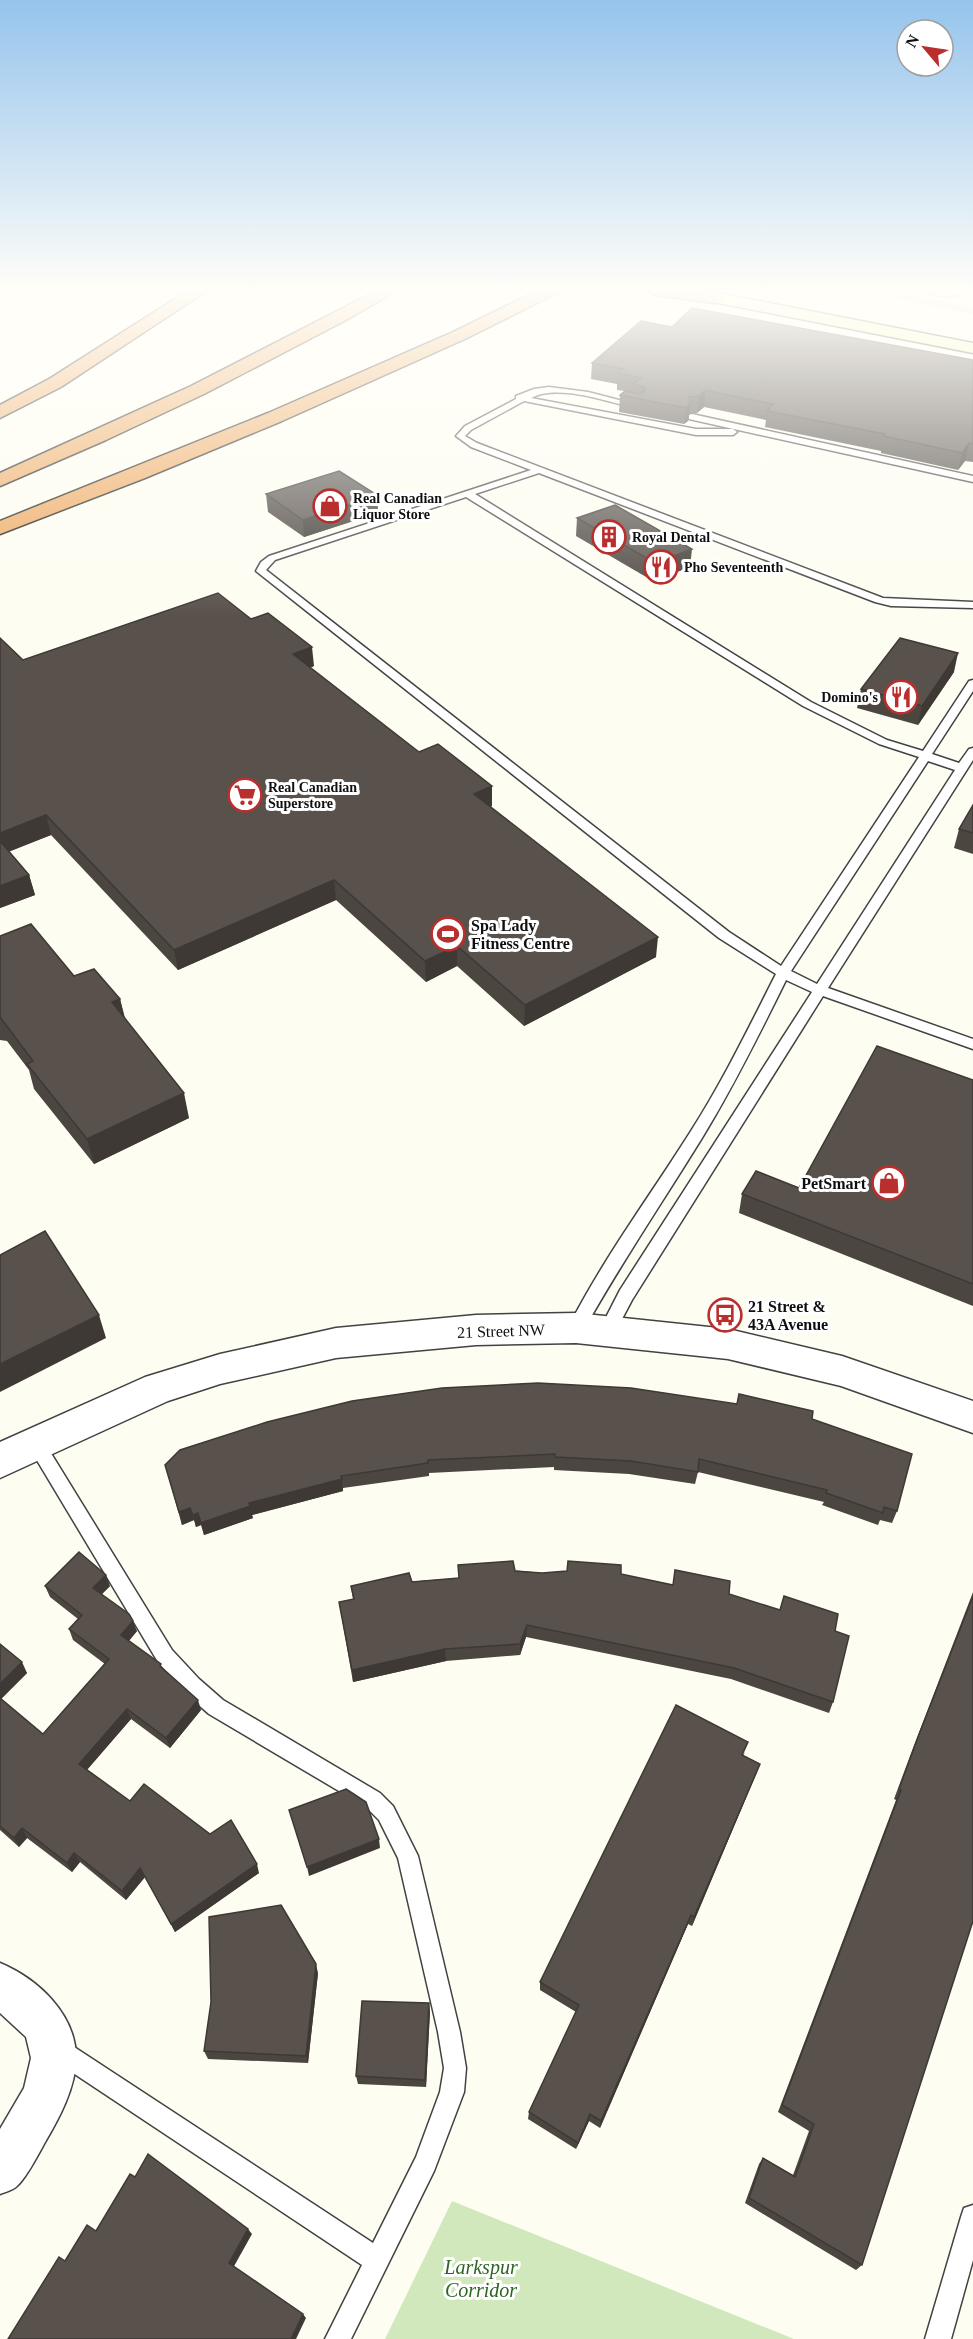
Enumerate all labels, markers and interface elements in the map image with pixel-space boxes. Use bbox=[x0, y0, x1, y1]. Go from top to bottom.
north arrow bbox=[895, 18, 955, 78]
text: N bbox=[902, 31, 923, 50]
shop icon: Real Canadian Liquor Store bbox=[312, 488, 348, 524]
place label: Real Canadian Liquor Store bbox=[353, 491, 442, 522]
building icon: Royal Dental bbox=[591, 519, 627, 555]
place label: Royal Dental bbox=[632, 530, 710, 545]
restaurant icon: Pho Seventeenth bbox=[643, 549, 679, 585]
place label: Pho Seventeenth bbox=[684, 560, 783, 575]
restaurant icon: Domino's bbox=[883, 679, 919, 715]
place label: Domino's bbox=[821, 690, 879, 705]
supermarket icon: Real Canadian Superstore bbox=[227, 777, 263, 813]
place label: Real Canadian Superstore bbox=[268, 780, 357, 811]
sports icon: Spa Lady Fitness Centre bbox=[430, 916, 466, 952]
place label: Spa Lady Fitness Centre bbox=[471, 917, 570, 952]
shop icon: PetSmart bbox=[871, 1165, 907, 1201]
place label: PetSmart bbox=[801, 1175, 867, 1192]
bus stop icon: 21 Street & 43A Avenue bbox=[707, 1297, 743, 1333]
place label: 21 Street & 43A Avenue bbox=[748, 1298, 828, 1333]
street label: 21 Street NW bbox=[457, 1321, 546, 1341]
park label: Larkspur Corridor bbox=[443, 2256, 518, 2301]

